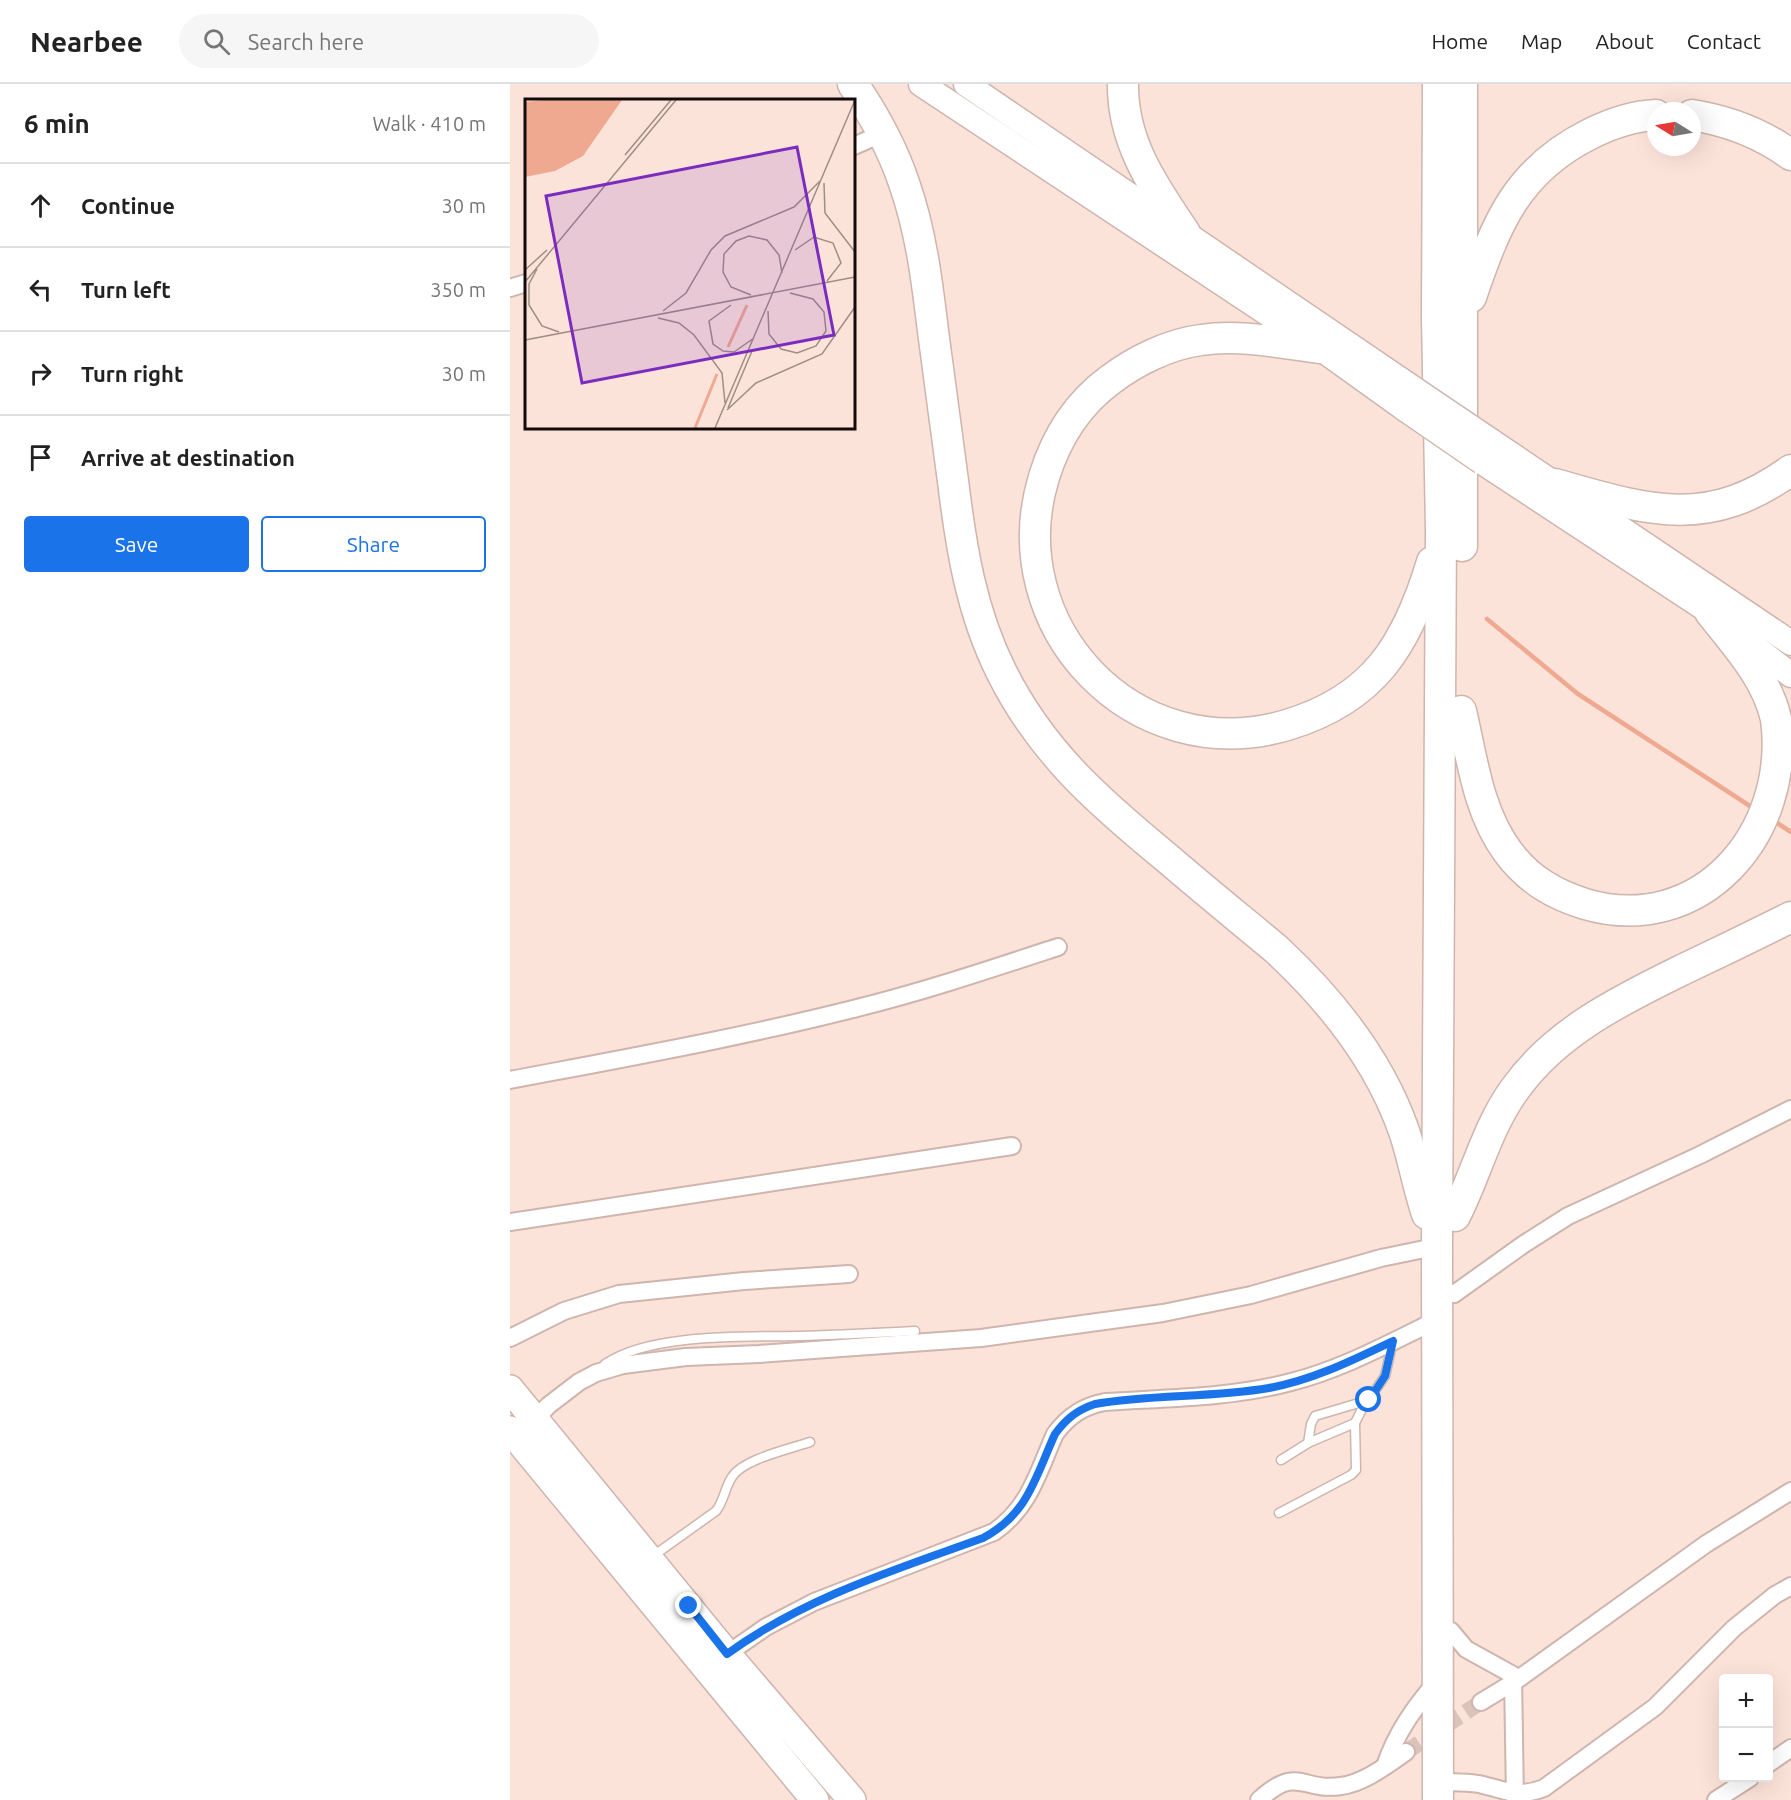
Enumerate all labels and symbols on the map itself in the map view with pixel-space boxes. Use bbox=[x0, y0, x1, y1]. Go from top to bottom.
inset map bbox=[525, 99, 855, 429]
north arrow bbox=[1647, 102, 1701, 156]
route start bbox=[1355, 1386, 1381, 1412]
route end bbox=[675, 1592, 701, 1618]

